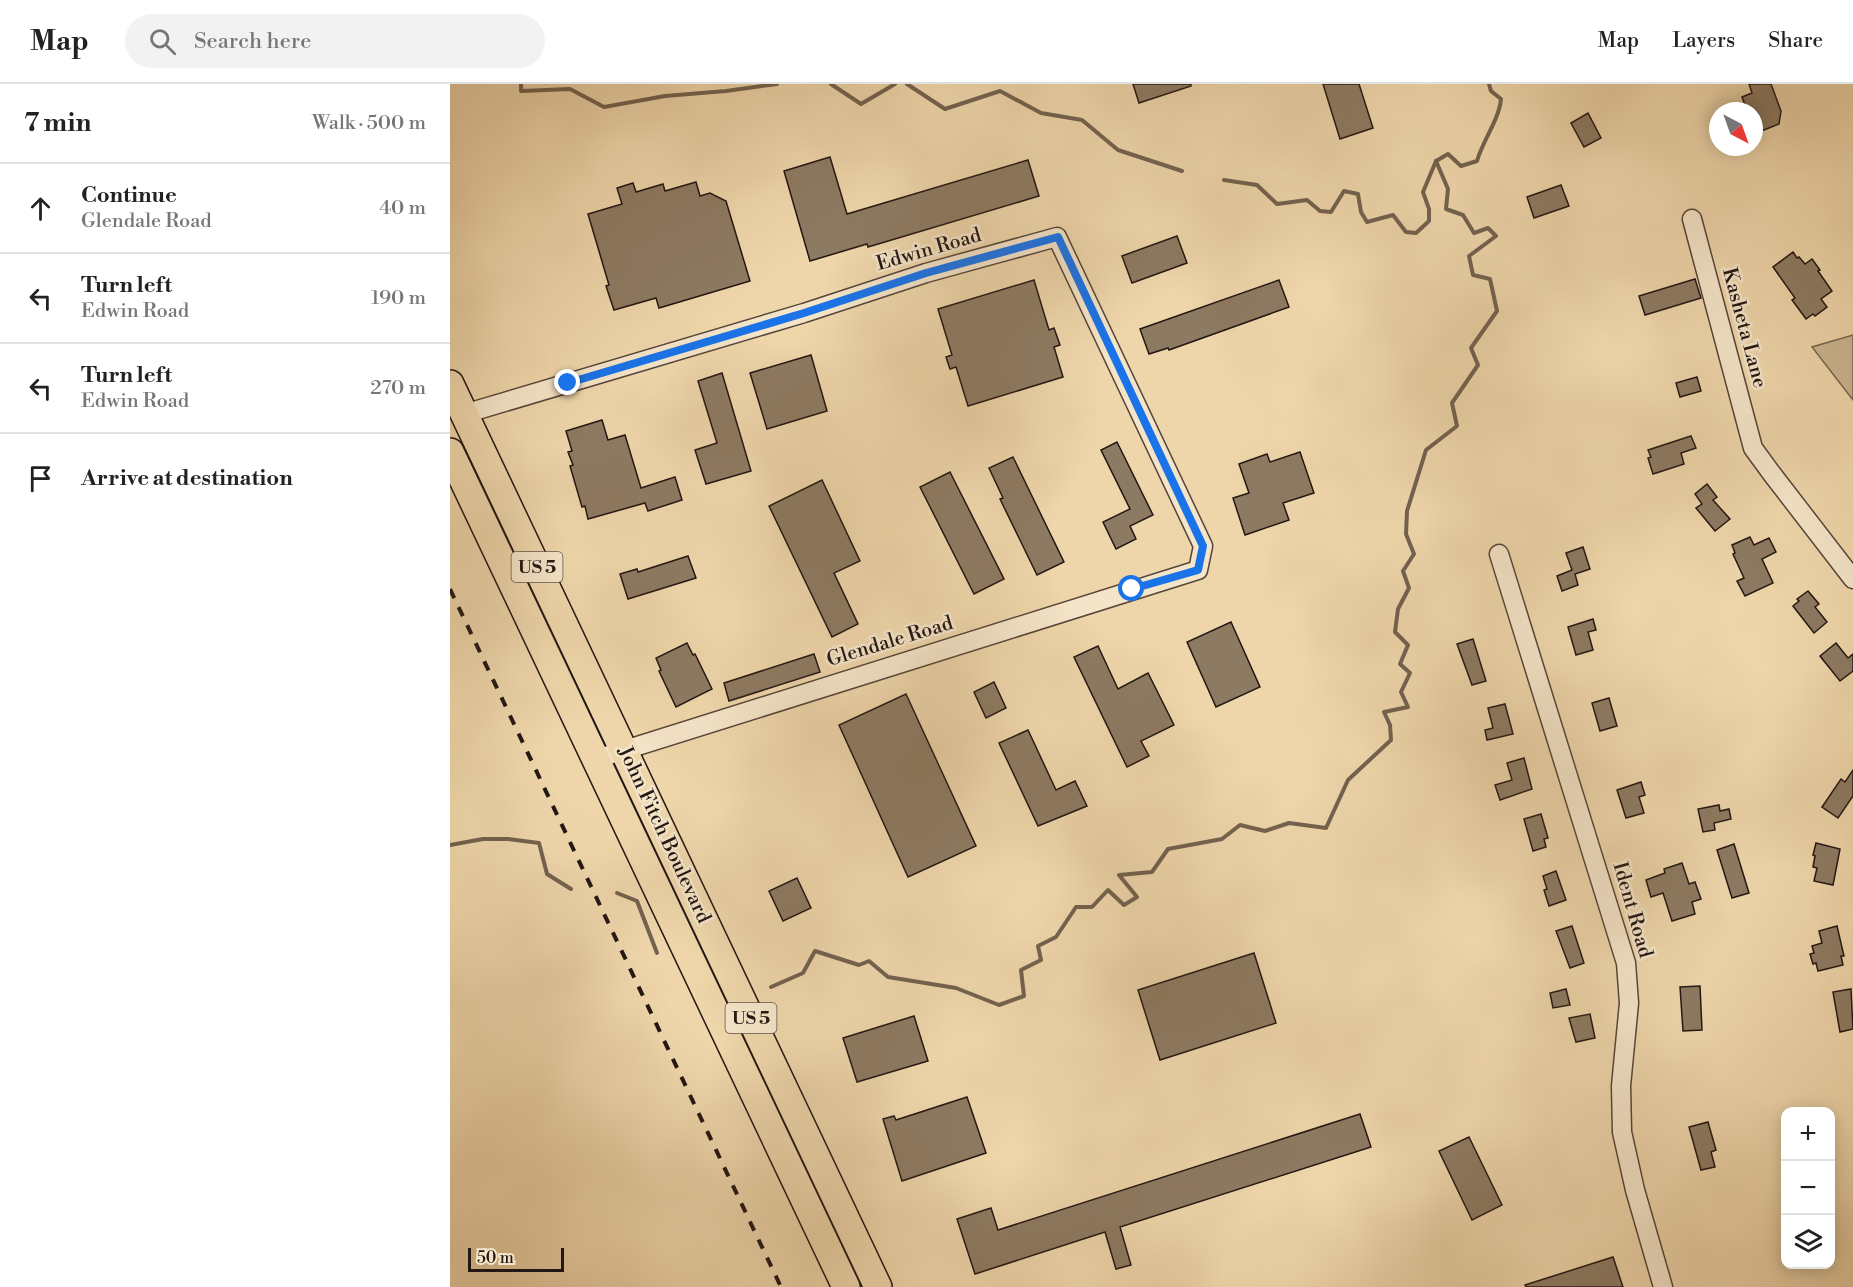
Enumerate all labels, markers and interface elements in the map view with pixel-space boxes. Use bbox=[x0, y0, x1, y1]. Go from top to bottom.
search box bbox=[125, 14, 545, 68]
text: Map bbox=[30, 24, 89, 59]
icon: search bbox=[146, 25, 179, 58]
text: Search here bbox=[194, 28, 311, 55]
text: Map bbox=[1598, 28, 1639, 54]
text: Layers bbox=[1672, 28, 1735, 54]
text: Share bbox=[1768, 28, 1823, 54]
north arrow bbox=[1709, 102, 1763, 156]
text: 7 min bbox=[24, 107, 91, 139]
text: Walk · 500 m bbox=[312, 111, 426, 136]
text: Continue bbox=[81, 182, 177, 209]
icon: ahead bbox=[24, 192, 57, 225]
text: 40 m bbox=[379, 196, 426, 221]
text: Glendale Road bbox=[81, 209, 212, 234]
street label: Edwin Road bbox=[874, 223, 985, 277]
street label: Kasheta Lane bbox=[1716, 265, 1772, 391]
text: Turn left bbox=[81, 272, 172, 299]
icon: left bbox=[24, 282, 57, 315]
text: 190 m bbox=[371, 286, 426, 311]
text: Edwin Road bbox=[81, 299, 189, 324]
text: Turn left bbox=[81, 362, 172, 389]
route end bbox=[554, 369, 580, 395]
icon: left bbox=[24, 372, 57, 405]
text: 270 m bbox=[370, 376, 426, 401]
text: Edwin Road bbox=[81, 389, 189, 414]
icon: arrive bbox=[24, 462, 57, 495]
text: Arrive at destination bbox=[81, 465, 293, 492]
road number: US 5 bbox=[512, 552, 562, 582]
route start bbox=[1118, 575, 1144, 601]
street label: Glendale Road bbox=[824, 611, 957, 673]
street label: John Fitch Boulevard bbox=[612, 742, 716, 928]
street label: Ident Road bbox=[1606, 859, 1658, 961]
road number: US 5 bbox=[726, 1003, 776, 1033]
map controls bbox=[1781, 1107, 1835, 1269]
button: + bbox=[1781, 1107, 1835, 1161]
button: − bbox=[1781, 1161, 1835, 1215]
button: layers bbox=[1781, 1215, 1835, 1269]
scale bar bbox=[468, 1245, 564, 1272]
text: 50 m bbox=[477, 1248, 514, 1268]

